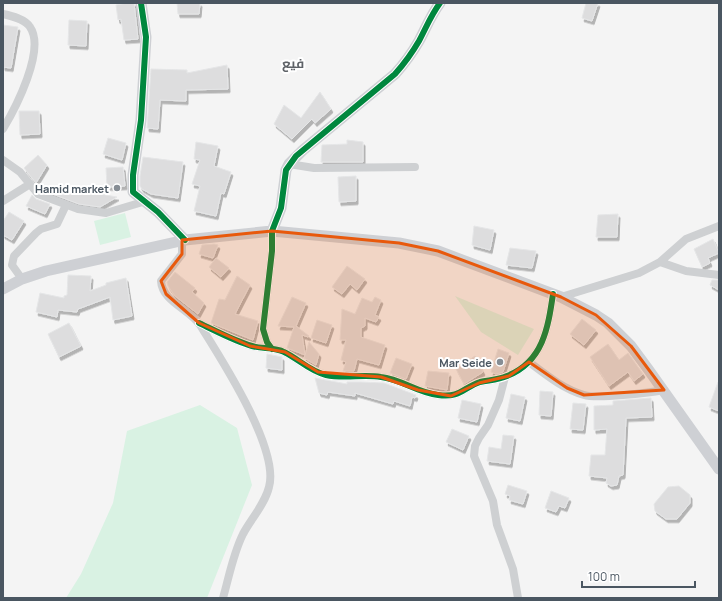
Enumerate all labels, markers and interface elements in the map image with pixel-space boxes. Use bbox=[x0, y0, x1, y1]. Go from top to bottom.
district label: فيع bbox=[282, 54, 304, 72]
place label: Hamid market bbox=[35, 181, 109, 196]
marker: Hamid market bbox=[112, 183, 122, 193]
place label: Mar Seide bbox=[439, 355, 492, 370]
marker: Mar Seide bbox=[495, 357, 505, 367]
scale bar bbox=[582, 563, 695, 589]
text: 100 m bbox=[588, 568, 620, 585]

